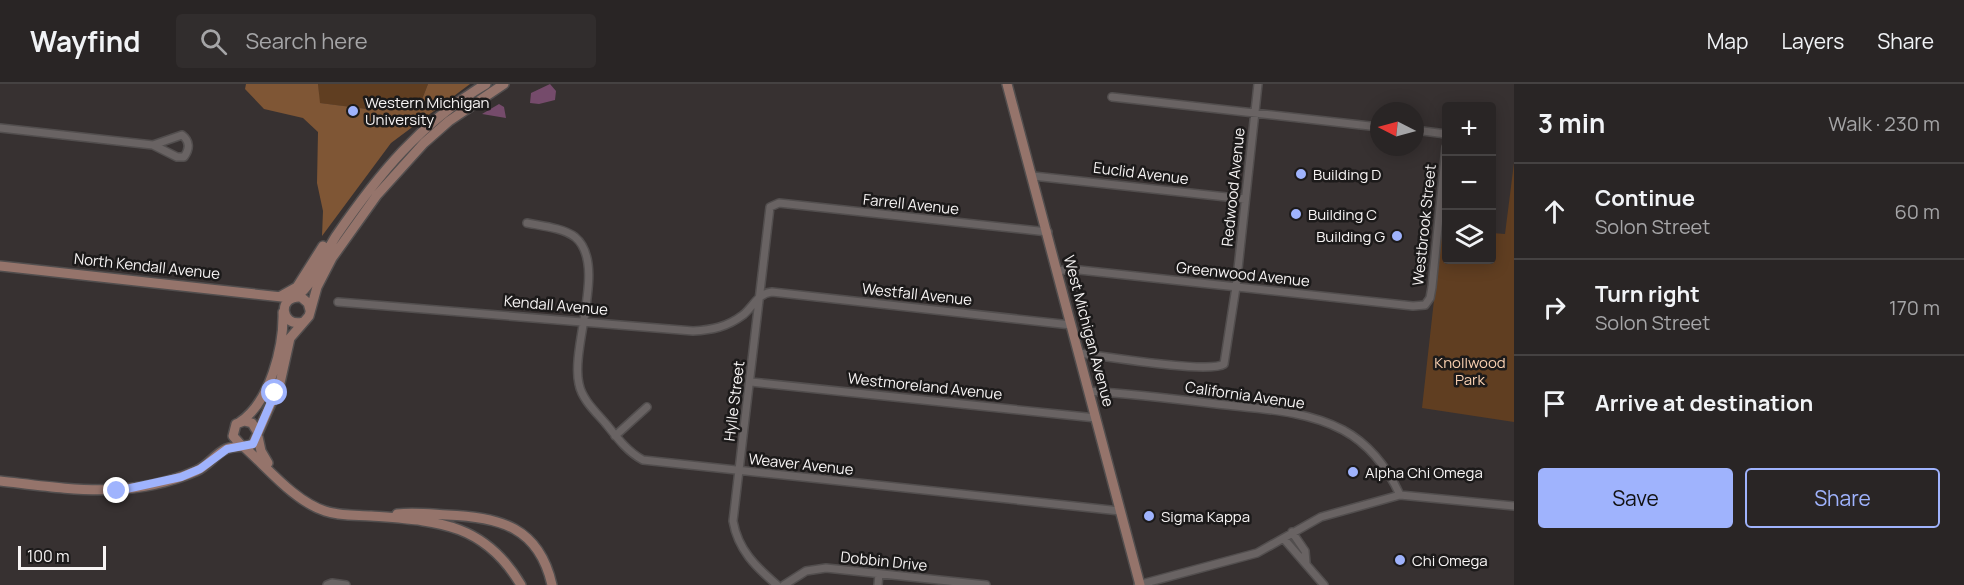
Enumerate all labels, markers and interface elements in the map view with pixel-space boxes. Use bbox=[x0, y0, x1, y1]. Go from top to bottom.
search box bbox=[176, 14, 596, 68]
text: Wayfind bbox=[30, 22, 140, 60]
icon: search bbox=[197, 25, 230, 58]
text: Search here bbox=[245, 26, 368, 56]
text: Map bbox=[1707, 27, 1748, 55]
text: Layers bbox=[1781, 27, 1844, 55]
text: Share bbox=[1877, 27, 1934, 55]
place label: Western Michigan University bbox=[365, 92, 490, 130]
north arrow bbox=[1370, 102, 1424, 156]
map controls bbox=[1442, 102, 1496, 264]
button: + bbox=[1442, 102, 1496, 156]
marker: Western Michigan University bbox=[346, 104, 360, 118]
text: 3 min bbox=[1538, 105, 1605, 141]
text: Walk · 230 m bbox=[1828, 110, 1940, 137]
street label: Redwood Avenue bbox=[1216, 126, 1250, 247]
button: − bbox=[1442, 156, 1496, 210]
street label: Euclid Avenue bbox=[1092, 157, 1190, 189]
street label: Westbrook Street bbox=[1407, 163, 1441, 287]
place label: Building D bbox=[1313, 164, 1381, 185]
marker: Building D bbox=[1294, 167, 1308, 181]
text: Continue bbox=[1595, 183, 1695, 213]
street label: Farrell Avenue bbox=[862, 189, 960, 220]
icon: ahead bbox=[1538, 195, 1571, 228]
text: 60 m bbox=[1894, 198, 1940, 225]
place label: Building C bbox=[1308, 204, 1377, 225]
marker: Building C bbox=[1289, 207, 1303, 221]
button: layers bbox=[1442, 210, 1496, 264]
text: Solon Street bbox=[1595, 213, 1710, 240]
place label: Building G bbox=[1316, 226, 1385, 247]
marker: Building G bbox=[1390, 229, 1404, 243]
street label: North Kendall Avenue bbox=[73, 248, 221, 284]
street label: West Michigan Avenue bbox=[1059, 253, 1119, 409]
street label: Greenwood Avenue bbox=[1175, 257, 1311, 291]
street label: Westfall Avenue bbox=[861, 278, 973, 310]
text: Turn right bbox=[1595, 279, 1700, 309]
street label: Kendall Avenue bbox=[503, 290, 609, 320]
icon: right bbox=[1538, 291, 1571, 324]
text: 170 m bbox=[1889, 294, 1940, 321]
text: Solon Street bbox=[1595, 309, 1710, 336]
park label: Knollwood Park bbox=[1434, 352, 1506, 390]
street label: Hylle Street bbox=[719, 360, 749, 442]
street label: Westmoreland Avenue bbox=[847, 367, 1004, 405]
street label: California Avenue bbox=[1184, 376, 1306, 414]
route start bbox=[261, 379, 287, 405]
icon: arrive bbox=[1538, 387, 1571, 420]
text: Arrive at destination bbox=[1595, 388, 1813, 418]
street label: Weaver Avenue bbox=[747, 448, 855, 480]
place label: Alpha Chi Omega bbox=[1365, 462, 1483, 483]
marker: Alpha Chi Omega bbox=[1346, 465, 1360, 479]
button: Save bbox=[1538, 468, 1733, 528]
button: Share bbox=[1745, 468, 1940, 528]
route end bbox=[103, 477, 129, 503]
place label: Sigma Kappa bbox=[1161, 506, 1250, 527]
marker: Sigma Kappa bbox=[1142, 509, 1156, 523]
scale bar bbox=[18, 543, 106, 570]
text: 100 m bbox=[27, 545, 70, 567]
street label: Dobbin Drive bbox=[840, 546, 929, 576]
place label: Chi Omega bbox=[1412, 550, 1488, 571]
marker: Chi Omega bbox=[1393, 553, 1407, 567]

